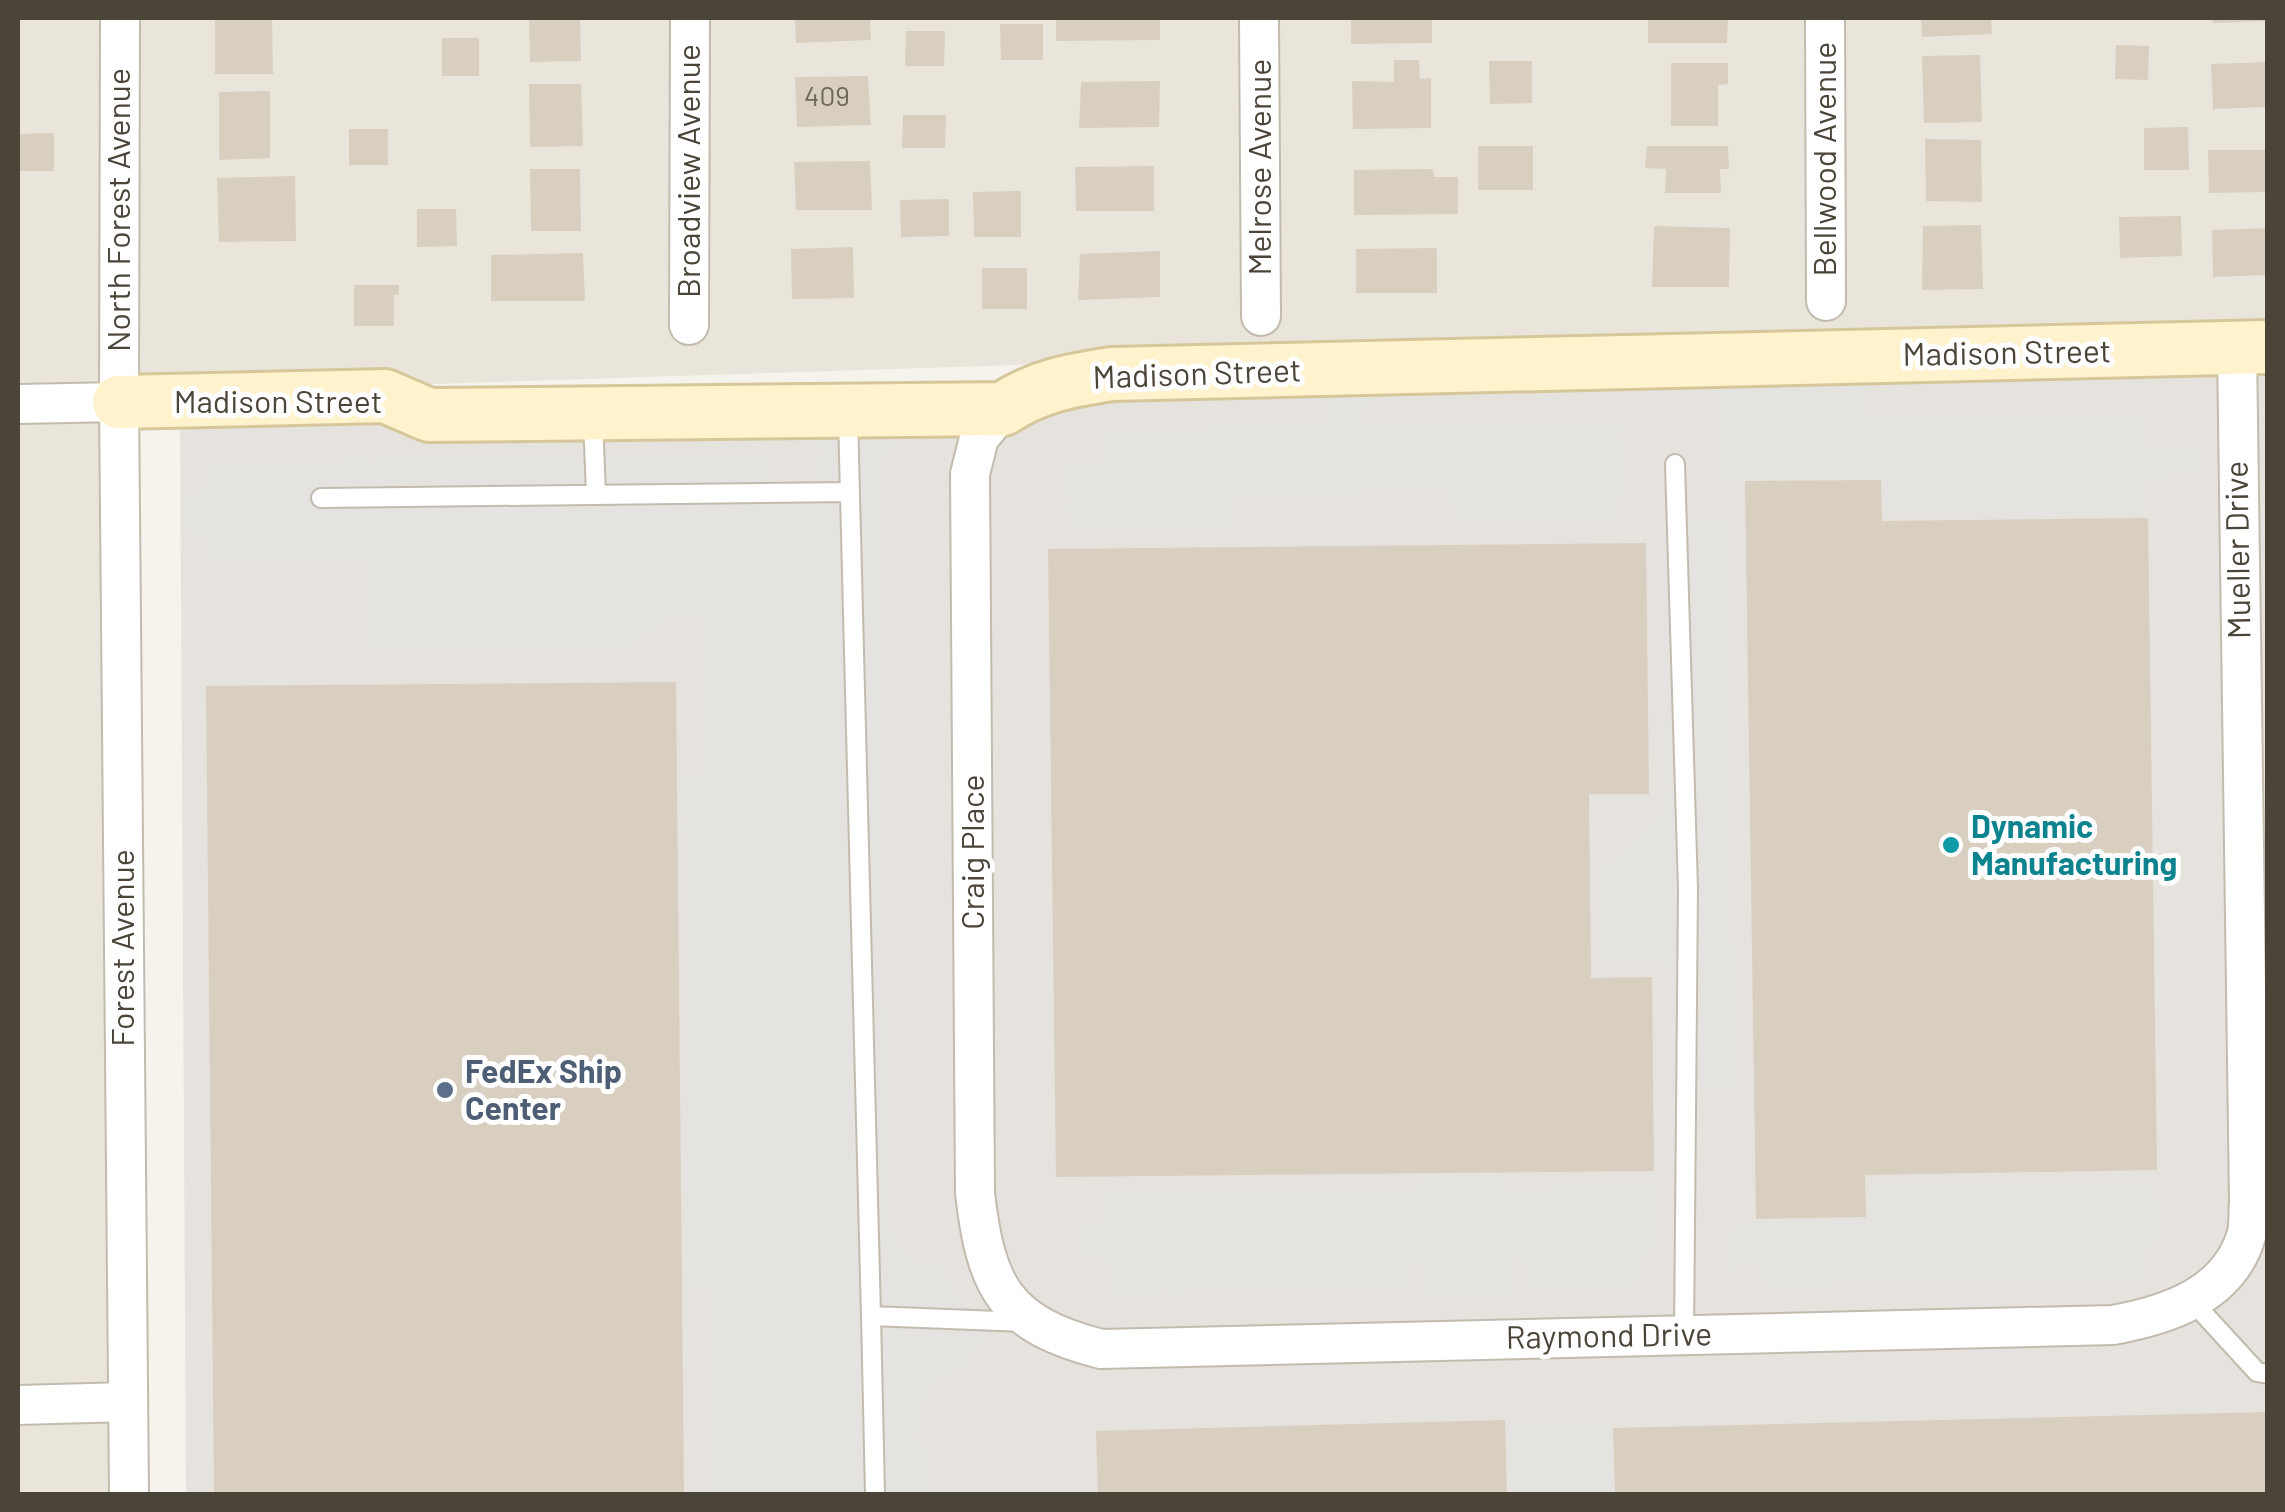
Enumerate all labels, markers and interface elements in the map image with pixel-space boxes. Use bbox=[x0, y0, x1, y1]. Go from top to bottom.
street label: Bellwood Avenue bbox=[1804, 42, 1842, 276]
street label: Broadview Avenue bbox=[668, 44, 706, 298]
street label: Melrose Avenue bbox=[1239, 59, 1277, 275]
street label: North Forest Avenue bbox=[98, 68, 136, 352]
house number: 409 bbox=[804, 78, 850, 112]
street label: Madison Street bbox=[1902, 330, 2112, 372]
street label: Madison Street bbox=[1092, 349, 1302, 395]
street label: Madison Street bbox=[174, 381, 382, 419]
street label: Mueller Drive bbox=[2215, 461, 2257, 639]
street label: Craig Place bbox=[952, 774, 990, 930]
place label: Dynamic Manufacturing bbox=[1971, 806, 2177, 881]
marker: Dynamic Manufacturing bbox=[1940, 834, 1962, 856]
street label: Forest Avenue bbox=[102, 849, 140, 1047]
place label: FedEx Ship Center bbox=[465, 1051, 622, 1126]
marker: FedEx Ship Center bbox=[434, 1079, 456, 1101]
street label: Raymond Drive bbox=[1505, 1313, 1712, 1355]

